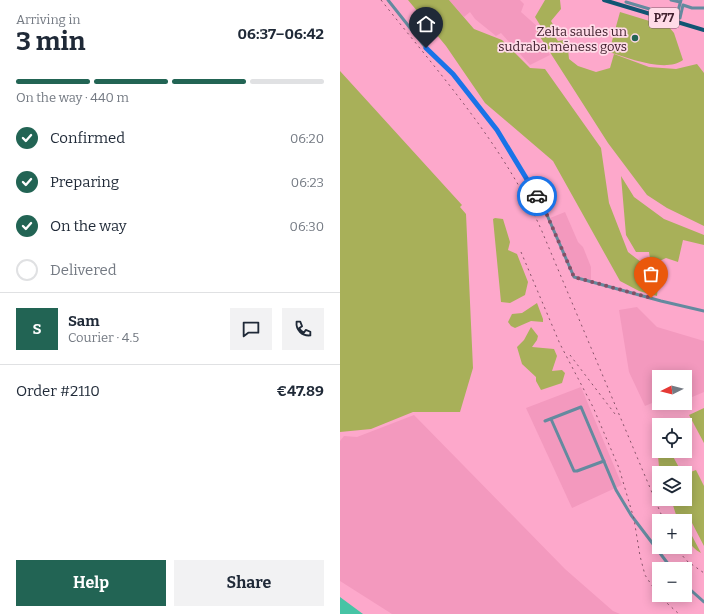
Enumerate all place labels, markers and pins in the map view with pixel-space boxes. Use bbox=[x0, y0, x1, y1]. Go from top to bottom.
pin bbox=[409, 7.0, 443, 48]
place label: Zelta saules un sudraba mēness govs bbox=[498, 24, 628, 54]
marker: Zelta saules un sudraba mēness govs bbox=[630, 33, 640, 43]
pin bbox=[634, 257, 668, 298]

